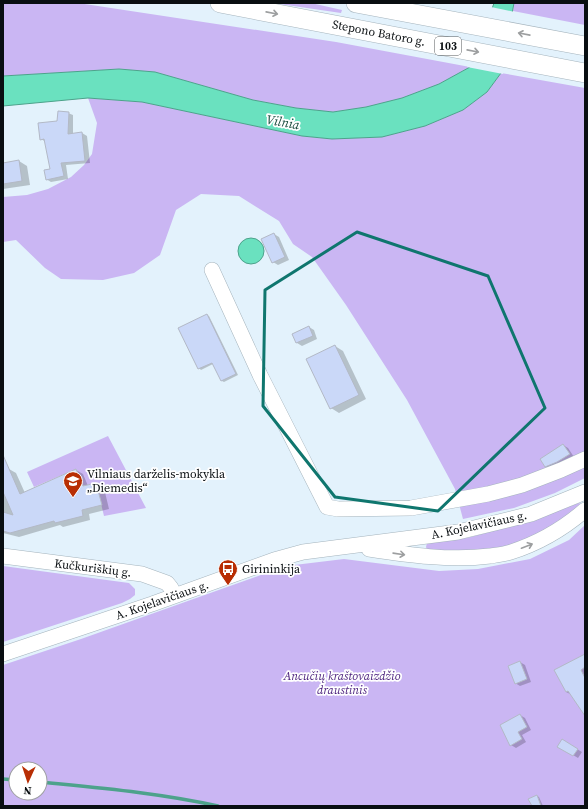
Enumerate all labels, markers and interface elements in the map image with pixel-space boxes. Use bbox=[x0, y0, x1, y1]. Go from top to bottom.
one-way arrow bbox=[265, 9, 278, 17]
street label: Stepono Batoro g. bbox=[331, 16, 427, 50]
one-way arrow bbox=[518, 30, 531, 38]
road number: 103 bbox=[435, 37, 461, 55]
one-way arrow bbox=[466, 48, 479, 56]
water label: Vilnia bbox=[265, 111, 301, 133]
place label: Vilniaus darželis-mokykla „Diemedis“ bbox=[87, 466, 226, 496]
school or university icon: Vilniaus darželis-mokykla „Diemedis“ bbox=[62, 470, 84, 498]
street label: A. Kojelavičiaus g. bbox=[430, 507, 528, 543]
one-way arrow bbox=[520, 542, 532, 550]
one-way arrow bbox=[392, 550, 405, 558]
street label: Kučkuriškių g. bbox=[54, 555, 132, 581]
bus stop icon: Girininkija bbox=[217, 558, 239, 586]
place label: Girininkija bbox=[242, 561, 301, 577]
street label: A. Kojelavičiaus g. bbox=[113, 577, 211, 623]
park label: Ancučių kraštovaizdžio draustinis bbox=[282, 668, 401, 698]
north arrow bbox=[8, 761, 48, 801]
text: N bbox=[23, 783, 32, 798]

